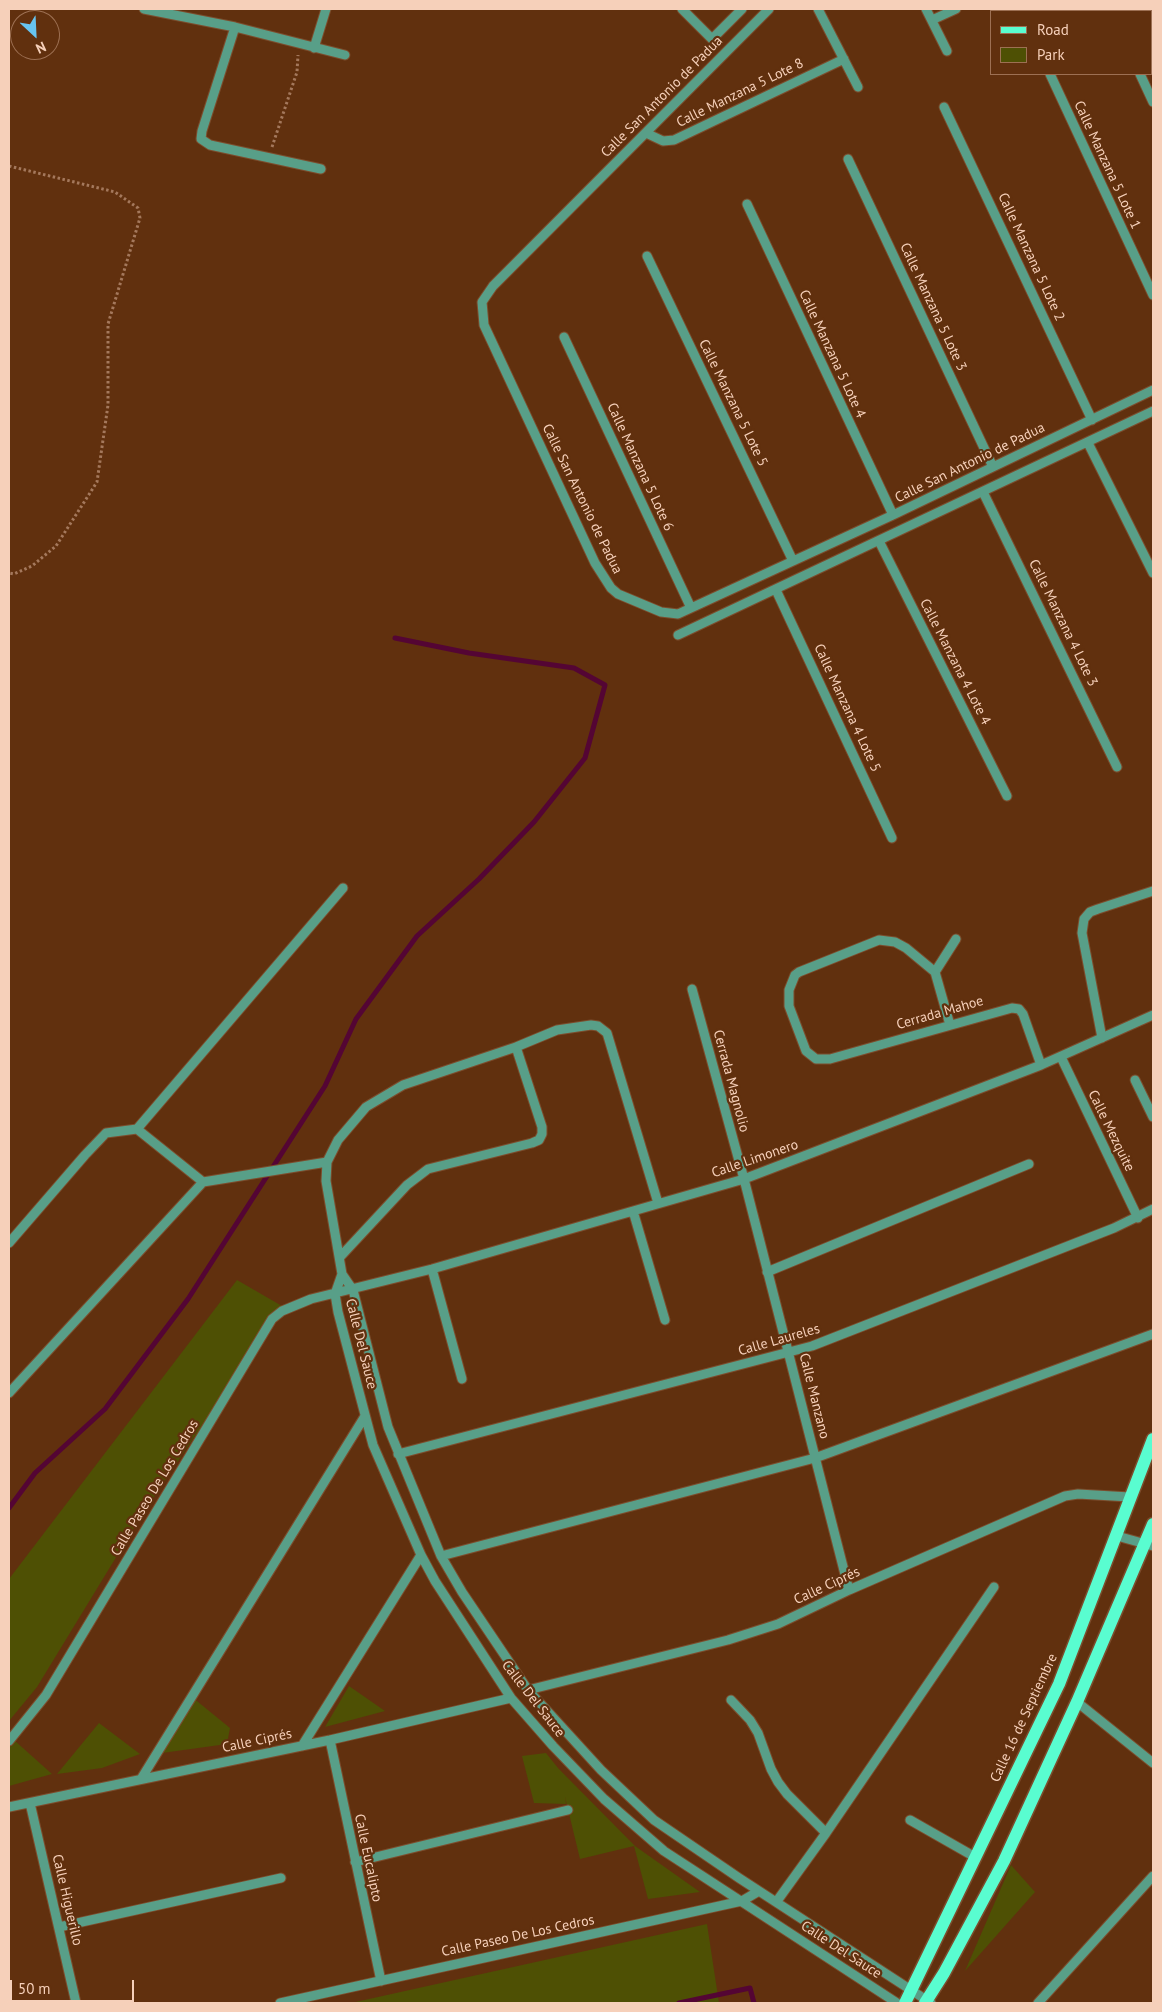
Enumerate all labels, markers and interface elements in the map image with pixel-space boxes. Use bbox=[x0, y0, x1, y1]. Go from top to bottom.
north arrow bbox=[10, 10, 60, 60]
legend bbox=[990, 10, 1152, 75]
text: Road bbox=[1037, 20, 1069, 39]
street label: Calle San Antonio de Padua bbox=[598, 33, 726, 161]
text: N bbox=[33, 38, 49, 58]
text: Park bbox=[1037, 45, 1065, 64]
street label: Calle Manzana 5 Lote 8 bbox=[674, 55, 806, 131]
street label: Calle Manzana 5 Lote 1 bbox=[1070, 98, 1144, 232]
street label: Calle Manzana 5 Lote 2 bbox=[994, 190, 1068, 324]
street label: Calle Manzana 5 Lote 3 bbox=[896, 240, 970, 374]
street label: Calle Manzana 5 Lote 4 bbox=[795, 287, 869, 421]
street label: Calle Manzana 5 Lote 5 bbox=[695, 337, 771, 469]
street label: Calle Manzana 5 Lote 6 bbox=[603, 400, 677, 534]
street label: Calle San Antonio de Padua bbox=[892, 419, 1048, 507]
street label: Calle San Antonio de Padua bbox=[538, 421, 626, 577]
street label: Calle Manzana 4 Lote 3 bbox=[1025, 557, 1101, 689]
street label: Calle Manzana 4 Lote 4 bbox=[916, 596, 994, 728]
street label: Calle Manzana 4 Lote 5 bbox=[810, 641, 884, 775]
street label: Cerrada Mahoe bbox=[895, 993, 985, 1033]
street label: Cerrada Magnolio bbox=[709, 1028, 753, 1134]
street label: Calle Mezquite bbox=[1084, 1088, 1138, 1174]
street label: Calle Limonero bbox=[709, 1136, 801, 1182]
street label: Calle Del Sauce bbox=[342, 1297, 380, 1391]
street label: Calle Laureles bbox=[736, 1320, 822, 1360]
street label: Calle Manzano bbox=[795, 1351, 833, 1441]
street label: Calle Paseo De Los Cedros bbox=[108, 1417, 202, 1559]
street label: Calle Ciprés bbox=[791, 1563, 863, 1609]
street label: Calle 16 de Septiembre bbox=[987, 1651, 1061, 1785]
street label: Calle Del Sauce bbox=[498, 1657, 568, 1741]
street label: Calle Ciprés bbox=[221, 1725, 293, 1757]
street label: Calle Eucalipto bbox=[350, 1812, 386, 1904]
street label: Calle Higuerillo bbox=[48, 1853, 86, 1947]
street label: Calle Paseo De Los Cedros bbox=[440, 1912, 596, 1960]
street label: Calle Del Sauce bbox=[797, 1918, 885, 1982]
scale bar bbox=[12, 1970, 136, 2002]
text: 50 m bbox=[18, 1979, 51, 1998]

